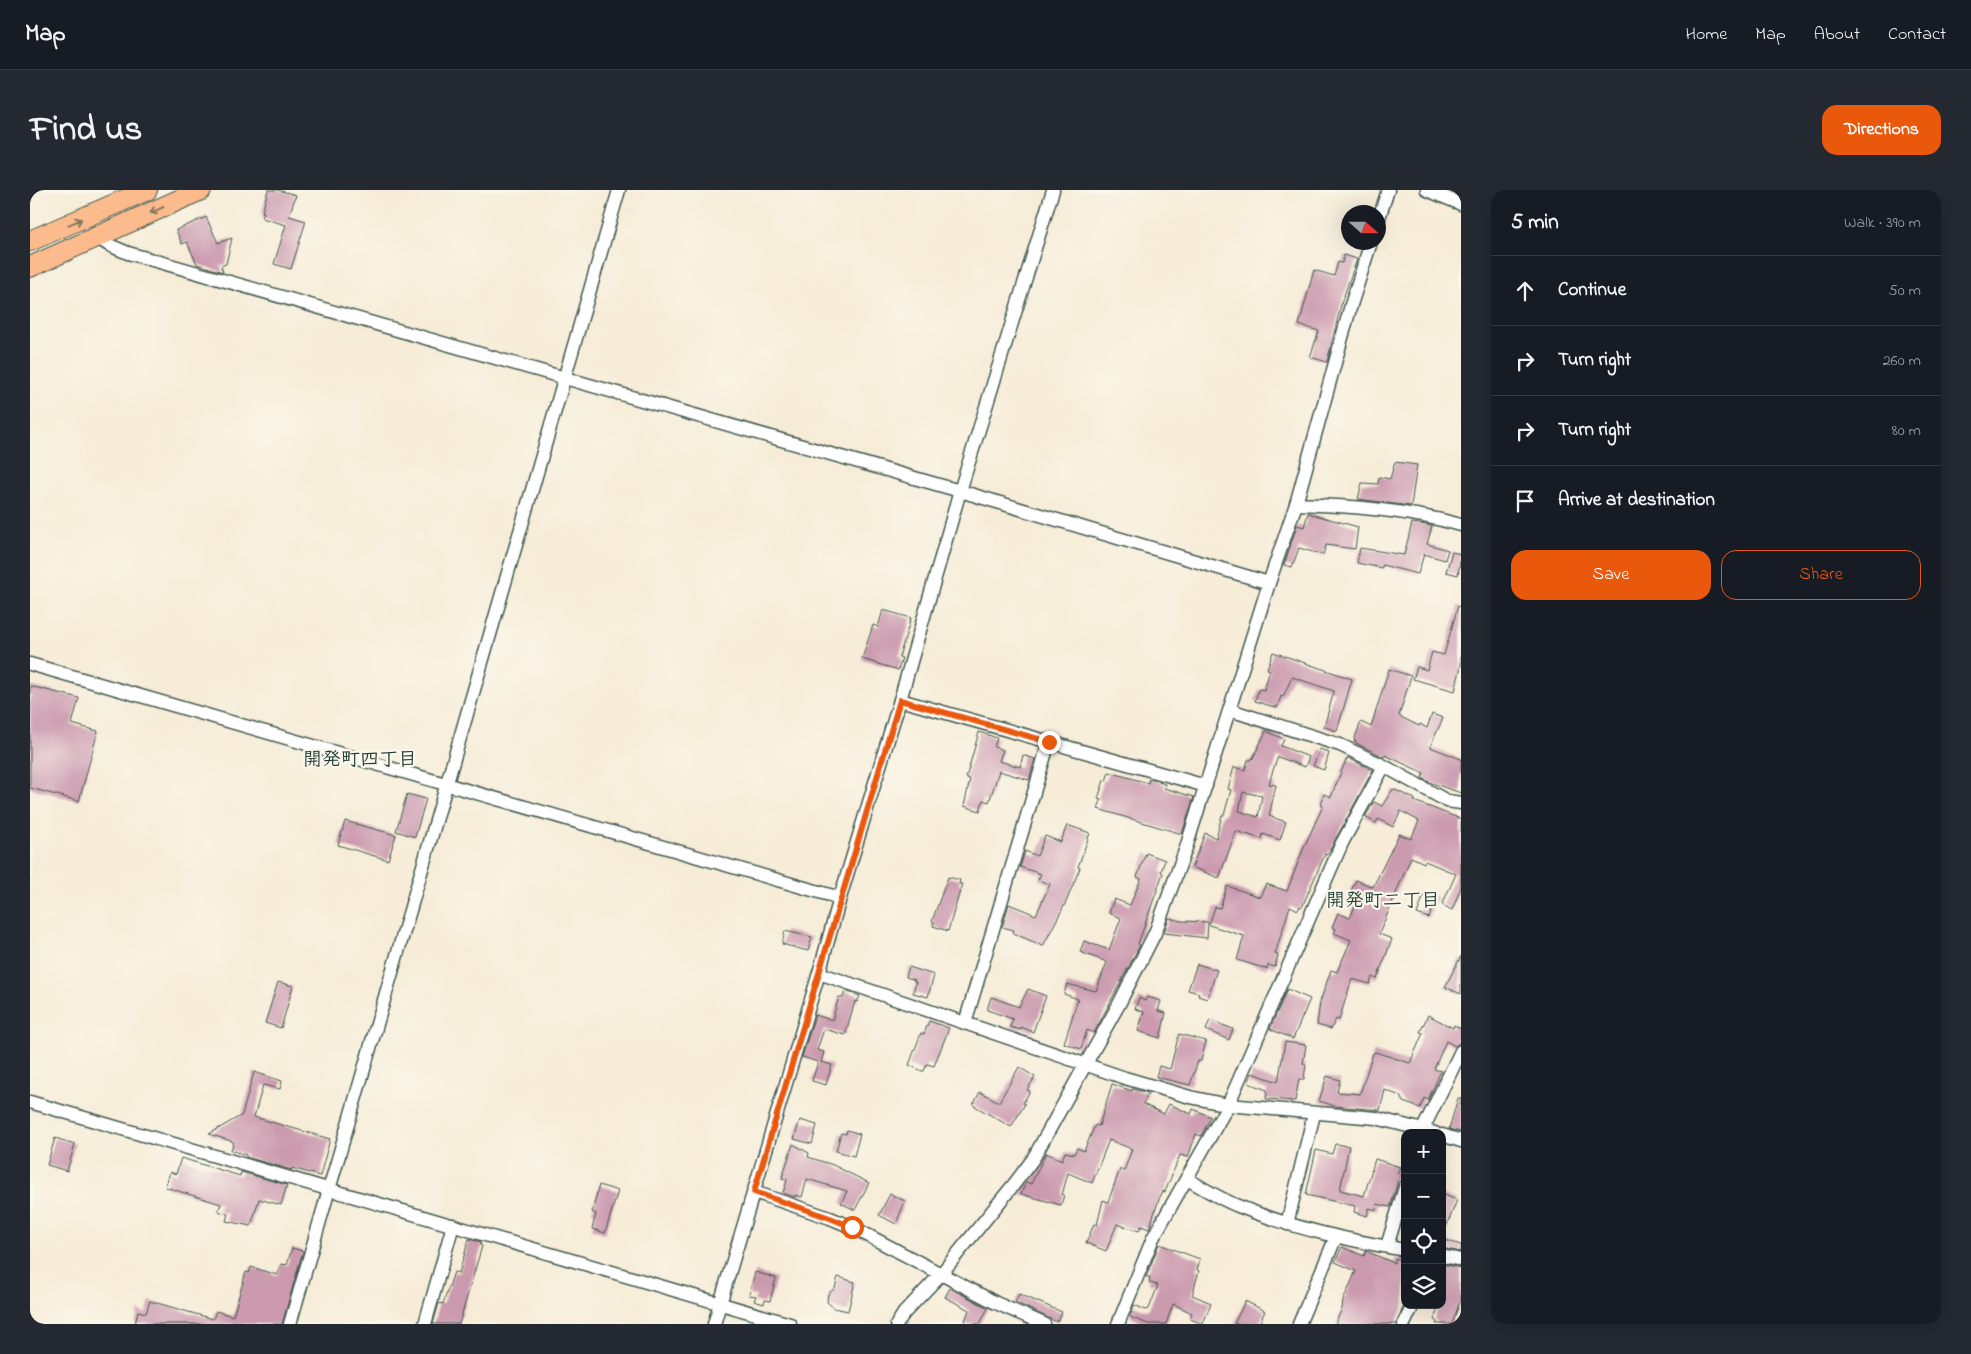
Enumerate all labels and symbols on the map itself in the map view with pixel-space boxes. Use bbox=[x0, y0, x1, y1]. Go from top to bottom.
north arrow bbox=[1341, 205, 1386, 250]
one-way arrow bbox=[150, 206, 165, 215]
one-way arrow bbox=[67, 217, 82, 227]
route end bbox=[1038, 731, 1061, 754]
district label: 開発町四丁目 bbox=[303, 747, 417, 774]
district label: 開発町二丁目 bbox=[1326, 888, 1440, 915]
route start bbox=[841, 1216, 864, 1239]

